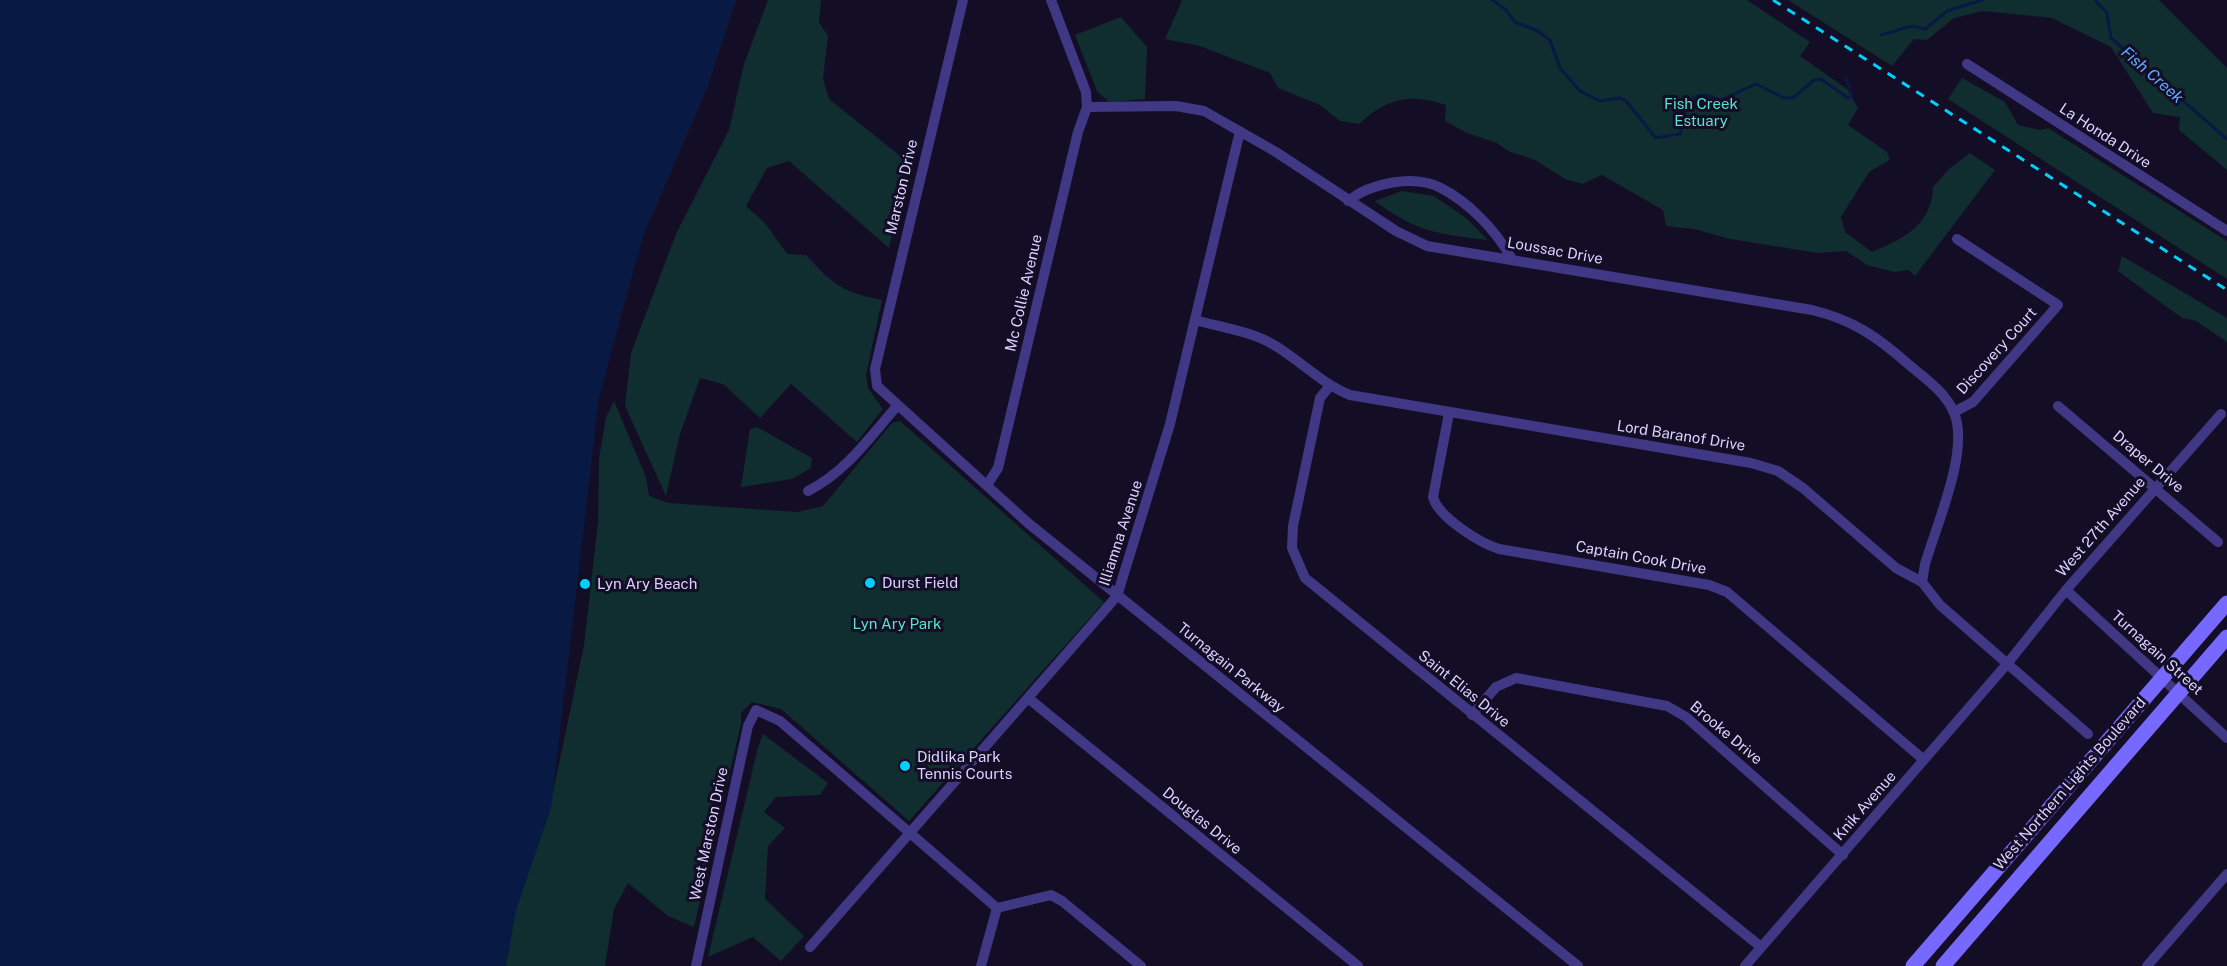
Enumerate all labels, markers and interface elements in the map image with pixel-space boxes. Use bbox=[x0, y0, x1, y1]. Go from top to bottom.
water label: Fish Creek bbox=[2117, 43, 2187, 107]
park label: Fish Creek Estuary bbox=[1664, 95, 1738, 130]
street label: La Honda Drive bbox=[2056, 100, 2154, 172]
street label: Marston Drive bbox=[882, 138, 922, 236]
street label: Mc Collie Avenue bbox=[1002, 233, 1046, 353]
street label: Loussac Drive bbox=[1506, 234, 1604, 268]
street label: Discovery Court bbox=[1953, 304, 2041, 398]
street label: Lord Baranof Drive bbox=[1616, 417, 1746, 455]
street label: Draper Drive bbox=[2109, 427, 2187, 497]
street label: West 27th Avenue bbox=[2053, 473, 2149, 581]
street label: Illiamna Avenue bbox=[1095, 478, 1147, 588]
street label: Captain Cook Drive bbox=[1574, 538, 1708, 578]
place label: Durst Field bbox=[882, 574, 958, 592]
place label: Lyn Ary Beach bbox=[597, 575, 697, 593]
marker: Durst Field bbox=[863, 576, 877, 590]
marker: Lyn Ary Beach bbox=[578, 577, 592, 591]
street label: Turnagain Street bbox=[2108, 607, 2206, 699]
park label: Lyn Ary Park bbox=[853, 615, 941, 633]
street label: Turnagain Parkway bbox=[1174, 619, 1288, 717]
street label: Saint Elias Drive bbox=[1415, 647, 1513, 731]
street label: West Northern Lights Boulevard bbox=[1990, 694, 2150, 874]
street label: Brooke Drive bbox=[1686, 698, 1766, 768]
place label: Didlika Park Tennis Courts bbox=[917, 748, 1012, 783]
marker: Didlika Park Tennis Courts bbox=[898, 759, 912, 773]
street label: West Marston Drive bbox=[686, 766, 732, 902]
street label: Knik Avenue bbox=[1830, 768, 1900, 844]
street label: Douglas Drive bbox=[1159, 784, 1245, 858]

